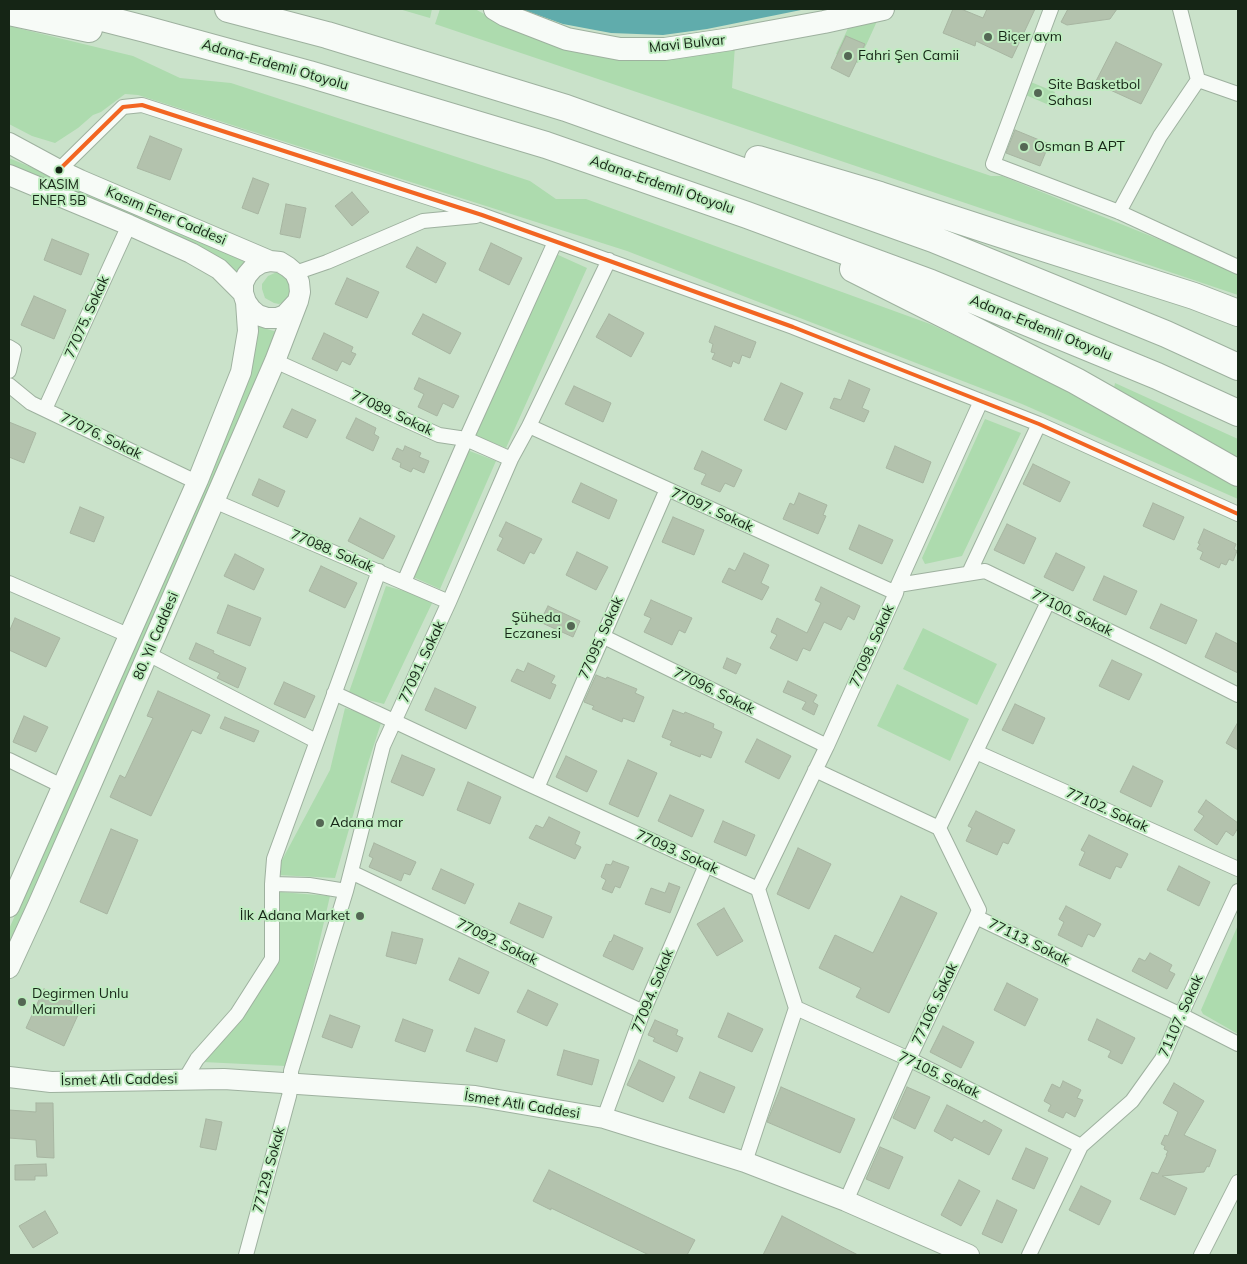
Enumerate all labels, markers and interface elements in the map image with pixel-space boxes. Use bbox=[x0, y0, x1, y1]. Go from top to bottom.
place label: Biçer avm bbox=[998, 29, 1062, 45]
marker: Biçer avm bbox=[982, 31, 994, 43]
street label: Mavi Bulvar bbox=[648, 32, 726, 56]
street label: Adana-Erdemli Otoyolu bbox=[200, 36, 350, 94]
place label: Fahri Şen Camii bbox=[858, 48, 959, 64]
marker: Fahri Şen Camii bbox=[842, 50, 854, 62]
place label: Site Basketbol Sahası bbox=[1048, 77, 1140, 110]
marker: Site Basketbol Sahası bbox=[1032, 87, 1044, 99]
place label: Osman B APT bbox=[1034, 139, 1125, 155]
marker: Osman B APT bbox=[1018, 141, 1030, 153]
street label: Adana-Erdemli Otoyolu bbox=[588, 152, 736, 218]
marker: KASIM ENER 5B bbox=[54, 165, 64, 175]
place label: KASIM ENER 5B bbox=[32, 177, 86, 208]
street label: Kasım Ener Caddesi bbox=[103, 183, 229, 249]
street label: 77075. Sokak bbox=[61, 273, 113, 361]
street label: Adana-Erdemli Otoyolu bbox=[968, 292, 1114, 364]
street label: 77089. Sokak bbox=[348, 387, 436, 439]
street label: 77076. Sokak bbox=[58, 409, 144, 463]
street label: 77097. Sokak bbox=[668, 484, 756, 536]
street label: 77088. Sokak bbox=[288, 526, 376, 576]
street label: 77100. Sokak bbox=[1029, 586, 1115, 640]
street label: 80. Yıl Caddesi bbox=[130, 590, 182, 682]
street label: 77095. Sokak bbox=[575, 594, 627, 682]
street label: 77098. Sokak bbox=[846, 602, 898, 690]
place label: Şüheda Eczanesi bbox=[504, 610, 561, 642]
street label: 77091. Sokak bbox=[396, 618, 448, 706]
marker: Şüheda Eczanesi bbox=[565, 620, 577, 632]
street label: 77096. Sokak bbox=[671, 664, 757, 718]
street label: 77102. Sokak bbox=[1063, 784, 1151, 836]
place label: Adana mar bbox=[330, 815, 403, 831]
marker: Adana mar bbox=[314, 817, 326, 829]
street label: 77093. Sokak bbox=[633, 826, 721, 878]
place label: İlk Adana Market bbox=[240, 908, 350, 924]
marker: İlk Adana Market bbox=[354, 910, 366, 922]
street label: 77092. Sokak bbox=[454, 915, 540, 969]
street label: 77113. Sokak bbox=[986, 915, 1072, 969]
street label: 77094. Sokak bbox=[629, 947, 677, 1035]
street label: 77106. Sokak bbox=[909, 960, 961, 1048]
street label: 71107. Sokak bbox=[1155, 972, 1207, 1060]
place label: Degirmen Unlu Mamulleri bbox=[32, 986, 129, 1019]
marker: Degirmen Unlu Mamulleri bbox=[16, 996, 28, 1008]
street label: 77105. Sokak bbox=[896, 1048, 982, 1102]
street label: İsmet Atlı Caddesi bbox=[60, 1071, 178, 1089]
street label: İsmet Atlı Caddesi bbox=[463, 1088, 581, 1122]
street label: 77129. Sokak bbox=[249, 1125, 289, 1215]

